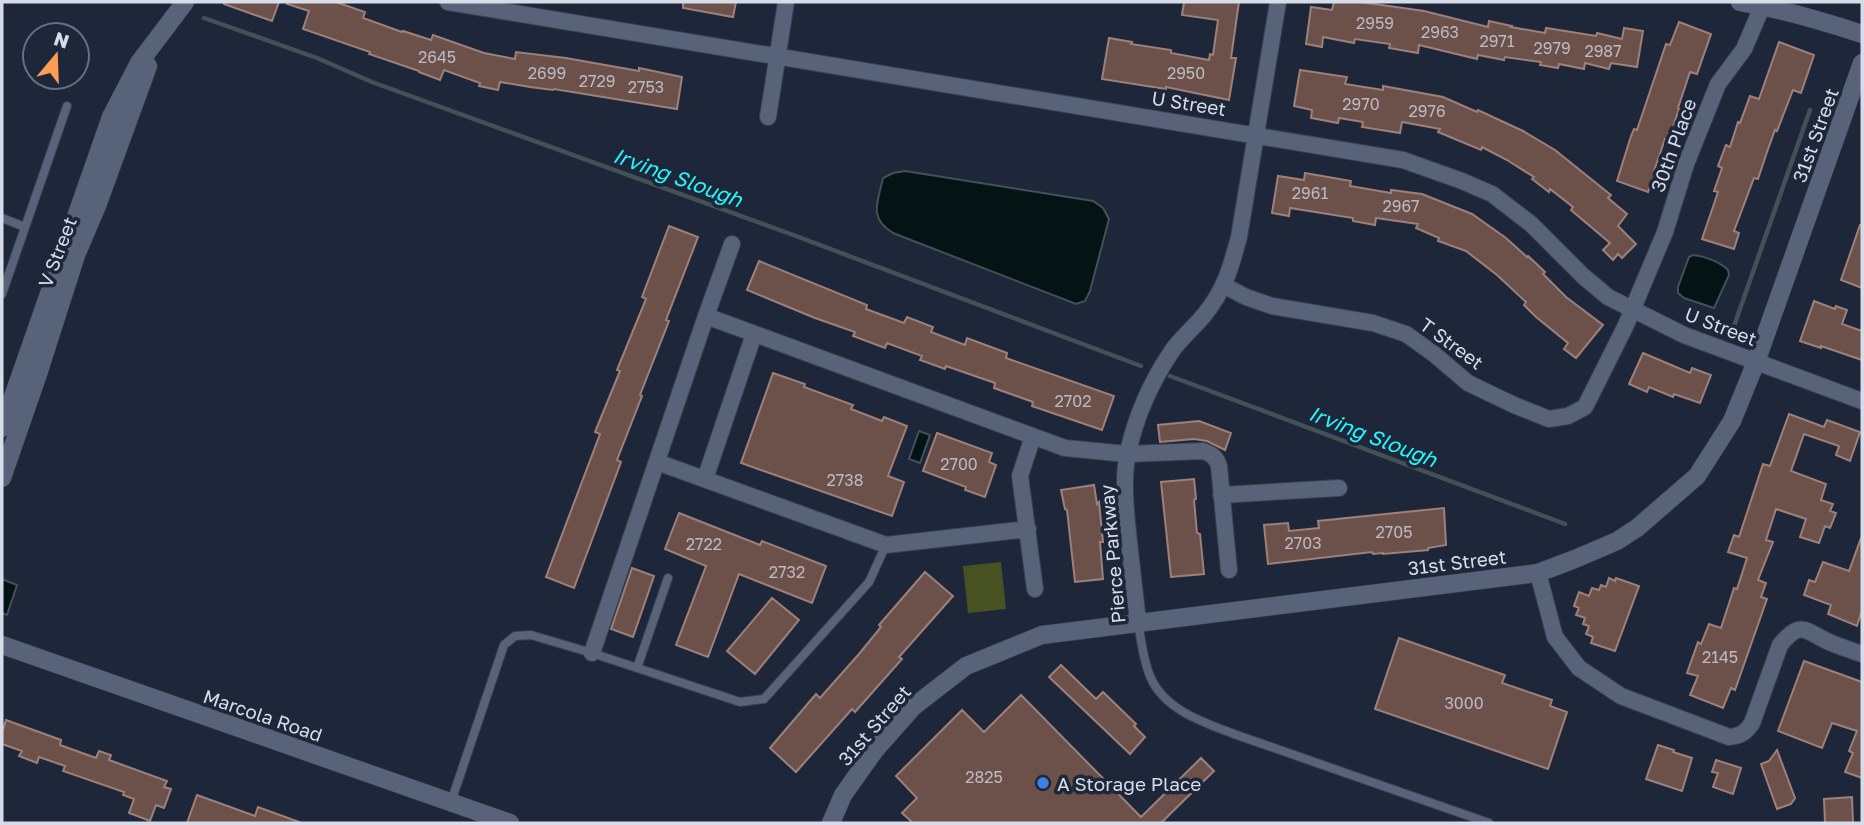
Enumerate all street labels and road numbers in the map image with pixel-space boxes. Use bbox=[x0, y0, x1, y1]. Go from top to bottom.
street label: 31st Street bbox=[1787, 85, 1843, 185]
street label: U Street bbox=[1150, 86, 1228, 120]
street label: 30th Place bbox=[1646, 95, 1700, 195]
street label: V Street bbox=[33, 213, 81, 291]
street label: U Street bbox=[1682, 302, 1760, 350]
street label: T Street bbox=[1416, 312, 1488, 374]
street label: Pierce Parkway bbox=[1094, 483, 1130, 624]
street label: 31st Street bbox=[1406, 545, 1508, 579]
street label: 31st Street bbox=[833, 680, 915, 770]
street label: Marcola Road bbox=[201, 684, 325, 746]

